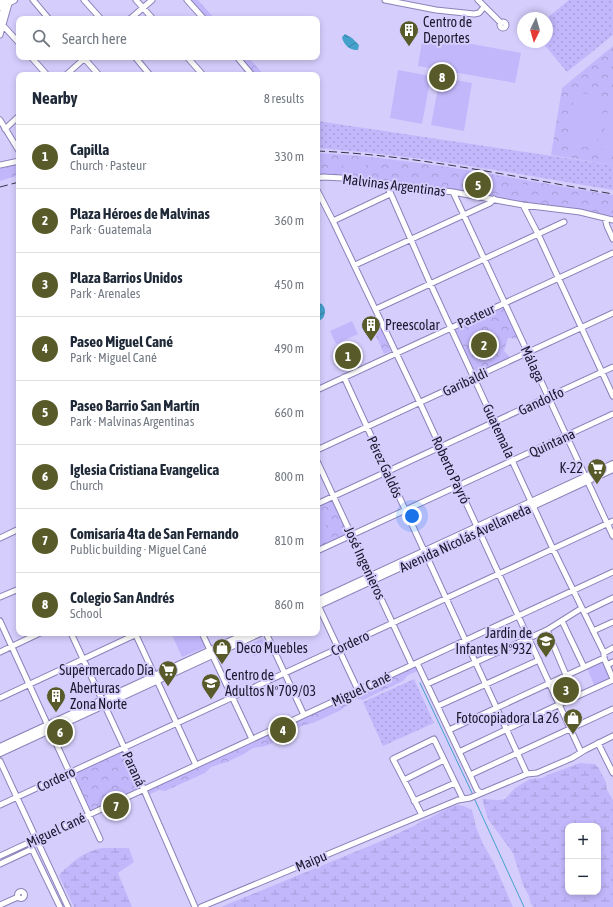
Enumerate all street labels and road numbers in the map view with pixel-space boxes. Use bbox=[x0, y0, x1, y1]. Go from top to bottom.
street label: Malvinas Argentinas bbox=[342, 171, 446, 199]
street label: Pasteur bbox=[455, 300, 498, 332]
street label: Málaga bbox=[518, 343, 548, 385]
street label: Garibaldi bbox=[440, 365, 490, 399]
street label: Gandolfo bbox=[516, 384, 566, 418]
street label: Guatemala bbox=[480, 401, 518, 461]
street label: Quintana bbox=[527, 425, 577, 461]
street label: Pérez Galdós bbox=[364, 434, 406, 500]
street label: Roberto Payró bbox=[428, 434, 474, 506]
street label: Avenida Nicolás Avellaneda bbox=[397, 500, 533, 576]
street label: José Ingenieros bbox=[341, 524, 389, 602]
street label: Cordero bbox=[328, 627, 372, 659]
street label: Miguel Cané bbox=[329, 668, 393, 710]
street label: Paraná bbox=[119, 749, 149, 789]
street label: Cordero bbox=[34, 763, 78, 795]
street label: Miguel Cané bbox=[24, 809, 88, 851]
street label: Maipu bbox=[293, 847, 329, 875]

